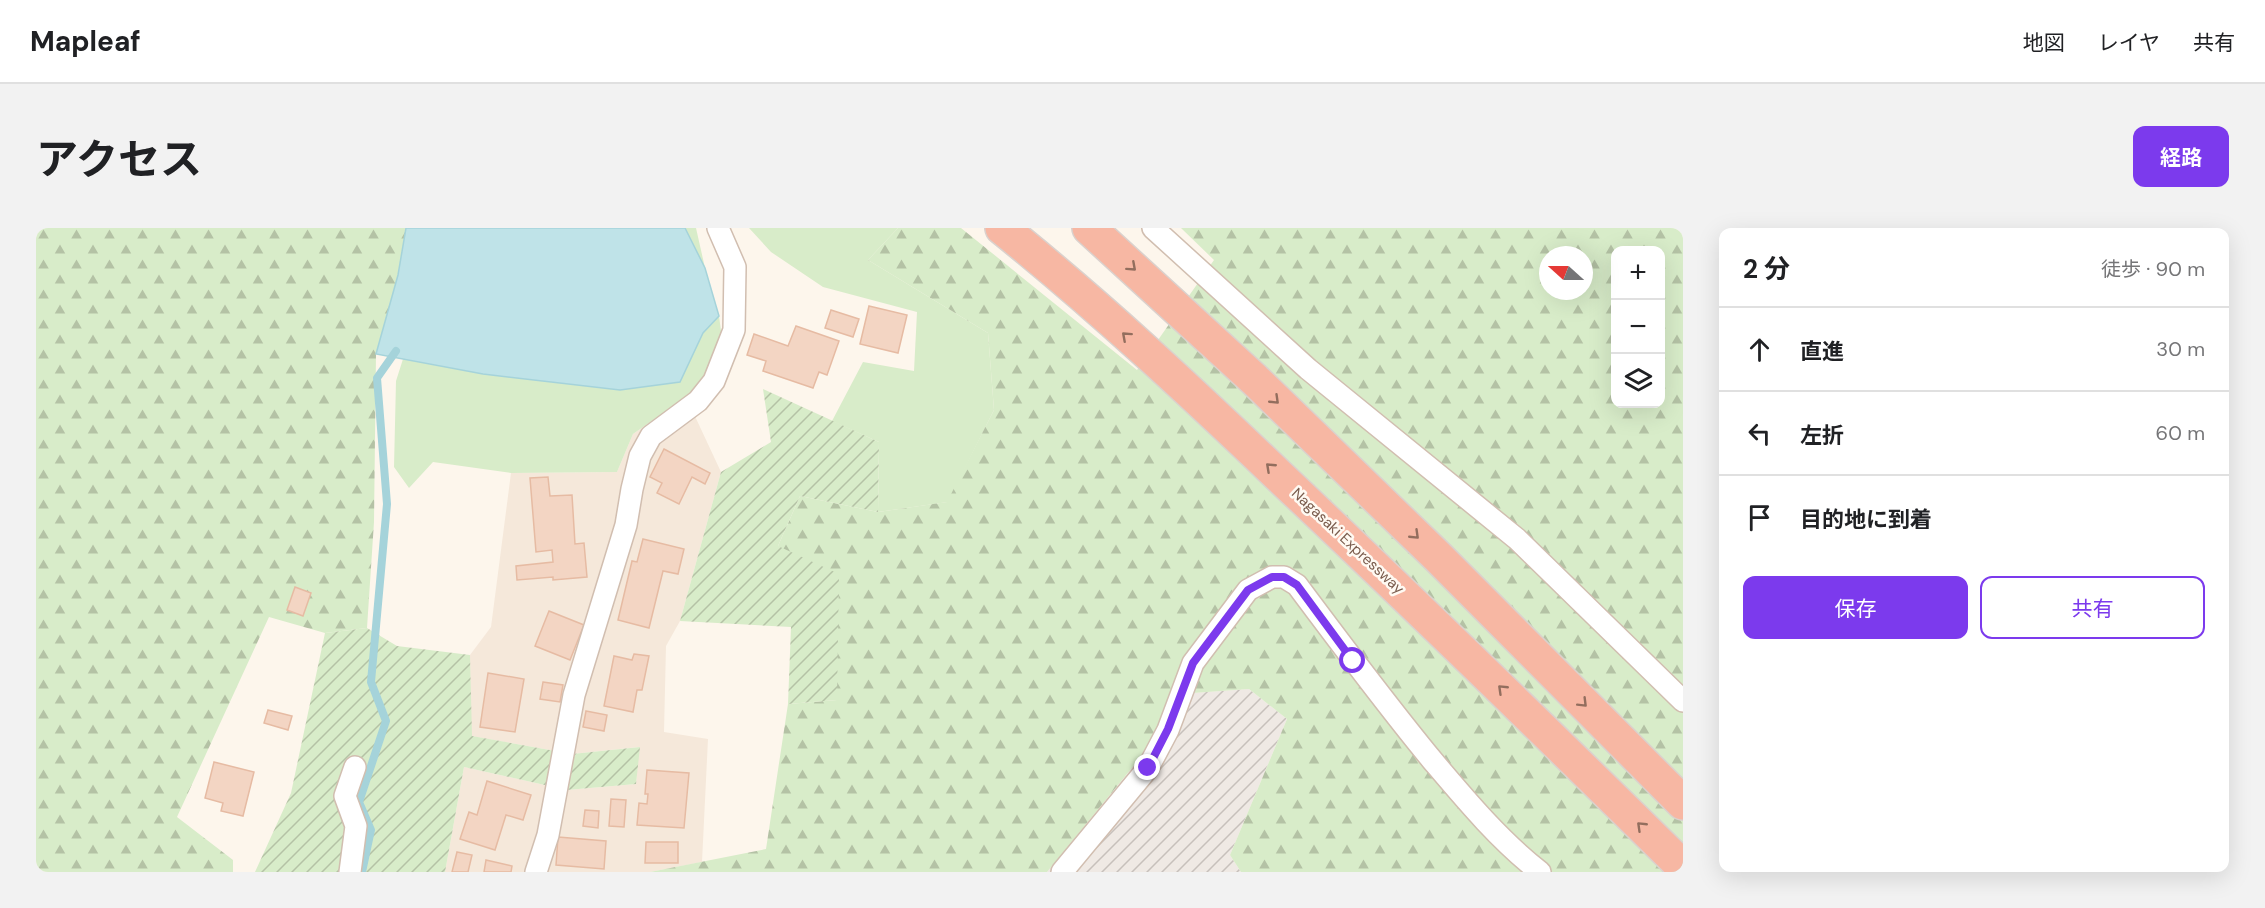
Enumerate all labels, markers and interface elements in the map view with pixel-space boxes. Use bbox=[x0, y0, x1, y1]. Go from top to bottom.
text: Mapleaf bbox=[30, 23, 141, 60]
text: 地図 bbox=[2023, 29, 2065, 57]
text: レイヤ bbox=[2098, 29, 2160, 57]
text: 共有 bbox=[2193, 29, 2235, 57]
button: 経路 bbox=[2133, 126, 2229, 187]
text: アクセス bbox=[36, 132, 202, 187]
north arrow bbox=[1539, 246, 1593, 300]
map controls bbox=[1611, 246, 1665, 408]
button: + bbox=[1611, 246, 1665, 300]
text: 2 分 bbox=[1743, 252, 1790, 286]
text: 徒歩 · 90 m bbox=[2101, 256, 2205, 282]
one-way arrow bbox=[1125, 260, 1136, 271]
button: − bbox=[1611, 300, 1665, 354]
one-way arrow bbox=[1122, 332, 1133, 343]
icon: ahead bbox=[1743, 333, 1776, 366]
text: 30 m bbox=[2156, 336, 2205, 362]
text: 直進 bbox=[1800, 337, 1844, 366]
button: layers bbox=[1611, 354, 1665, 408]
one-way arrow bbox=[1268, 392, 1279, 403]
icon: left bbox=[1743, 417, 1776, 450]
text: 60 m bbox=[2156, 420, 2205, 446]
text: 左折 bbox=[1800, 421, 1844, 450]
one-way arrow bbox=[1267, 463, 1277, 474]
street label: Nagasaki Expressway bbox=[1287, 483, 1409, 599]
icon: arrive bbox=[1743, 501, 1776, 534]
text: 目的地に到着 bbox=[1800, 505, 1932, 534]
one-way arrow bbox=[1408, 528, 1419, 539]
button: 保存 bbox=[1743, 576, 1968, 639]
button: 共有 bbox=[1980, 576, 2205, 639]
route start bbox=[1339, 647, 1365, 673]
one-way arrow bbox=[1499, 686, 1510, 697]
one-way arrow bbox=[1576, 695, 1587, 706]
route end bbox=[1134, 754, 1160, 780]
one-way arrow bbox=[1638, 822, 1649, 833]

